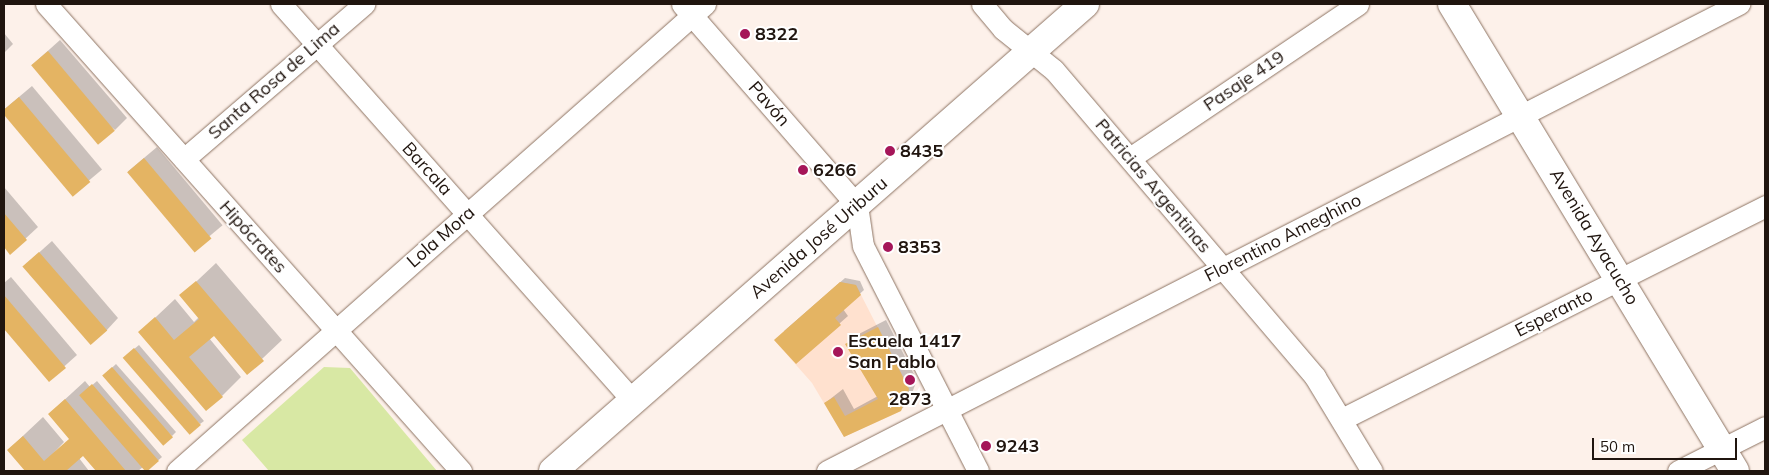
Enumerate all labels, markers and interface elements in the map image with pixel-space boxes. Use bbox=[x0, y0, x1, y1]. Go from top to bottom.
street label: Santa Rosa de Lima bbox=[204, 18, 344, 144]
place label: 8322 bbox=[755, 23, 798, 45]
marker: 8322 bbox=[739, 28, 751, 40]
street label: Pasaje 419 bbox=[1199, 46, 1289, 116]
street label: Pavón bbox=[744, 77, 794, 131]
street label: Patricias Argentinas bbox=[1091, 115, 1215, 257]
street label: Barcala bbox=[398, 138, 456, 200]
place label: 8435 bbox=[900, 140, 943, 162]
marker: 8435 bbox=[884, 145, 896, 157]
place label: 6266 bbox=[813, 159, 856, 181]
marker: 6266 bbox=[797, 164, 809, 176]
street label: Avenida Ayacucho bbox=[1545, 165, 1643, 309]
street label: Avenida José Uriburu bbox=[746, 173, 892, 303]
street label: Florentino Ameghino bbox=[1201, 189, 1365, 287]
street label: Hipócrates bbox=[215, 196, 291, 278]
street label: Lola Mora bbox=[403, 202, 479, 272]
place label: 8353 bbox=[898, 236, 941, 258]
marker: 8353 bbox=[882, 241, 894, 253]
street label: Esperanto bbox=[1512, 284, 1596, 342]
place label: Escuela 1417 San Pablo bbox=[848, 331, 961, 374]
marker: Escuela 1417 San Pablo bbox=[832, 346, 844, 358]
marker: 2873 bbox=[904, 374, 916, 386]
place label: 2873 bbox=[888, 388, 932, 410]
scale bar bbox=[1594, 428, 1739, 460]
place label: 9243 bbox=[996, 435, 1039, 457]
text: 50 m bbox=[1600, 437, 1635, 456]
marker: 9243 bbox=[980, 440, 992, 452]

